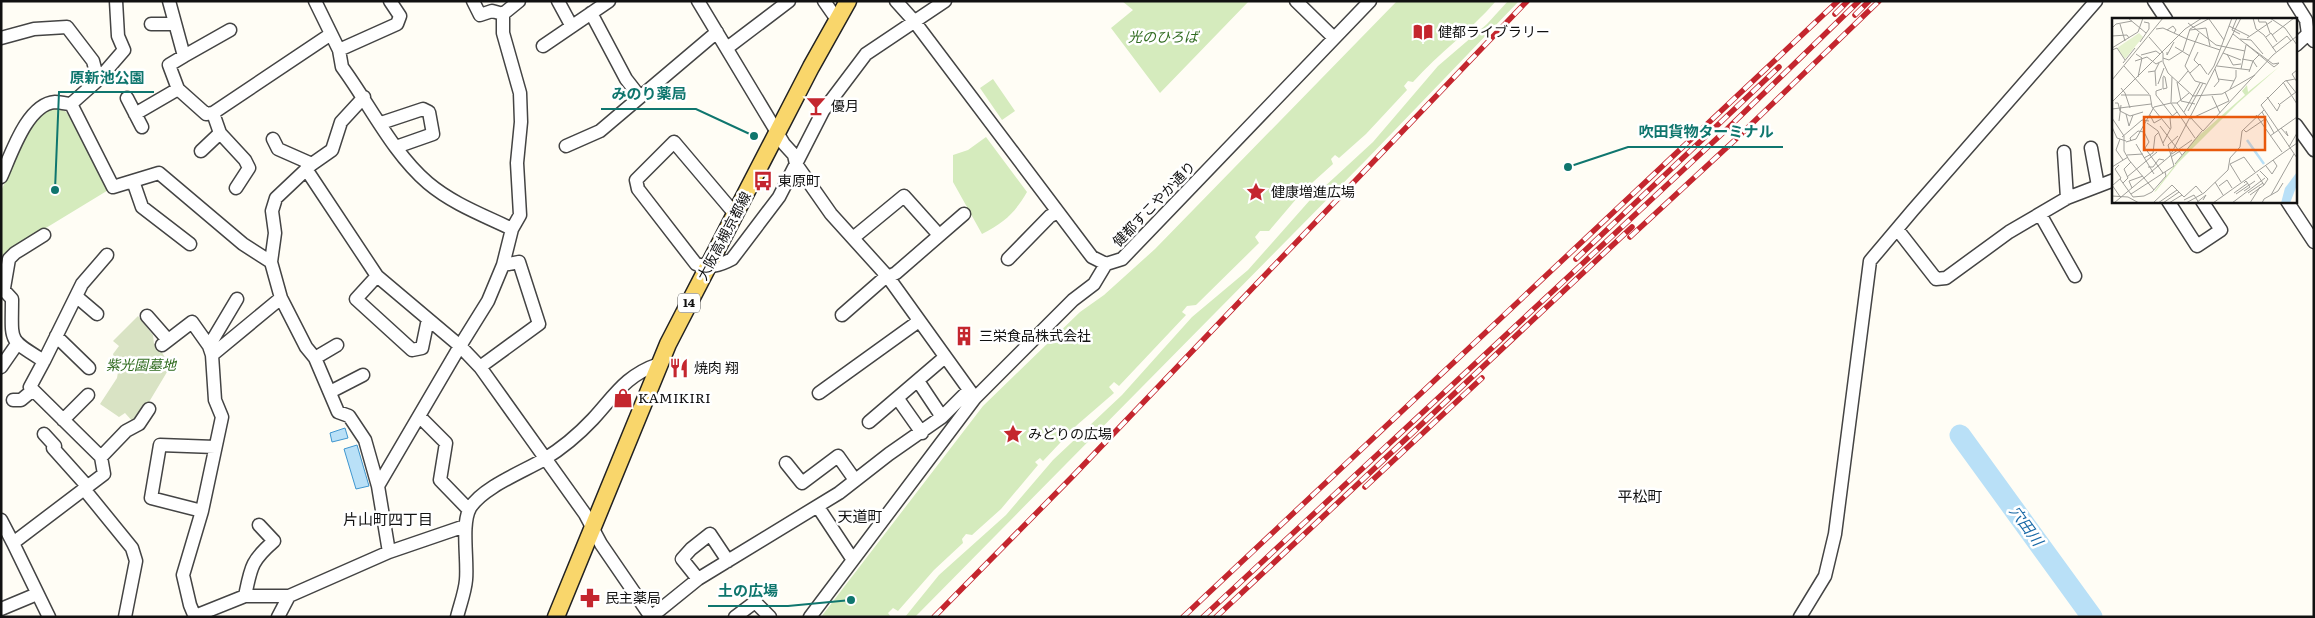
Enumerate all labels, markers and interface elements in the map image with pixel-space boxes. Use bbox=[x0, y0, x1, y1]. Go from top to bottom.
inset map bbox=[2112, 18, 2298, 202]
library icon: 健都ライブラリー bbox=[1412, 21, 1434, 43]
place label: 健都ライブラリー bbox=[1438, 21, 1550, 41]
park label: 光のひろば bbox=[1128, 26, 1201, 46]
callout: 原新池公園 bbox=[59, 62, 154, 92]
text: 原新池公園 bbox=[69, 65, 145, 88]
callout: みのり薬局 bbox=[601, 79, 696, 109]
text: みのり薬局 bbox=[611, 81, 687, 104]
bar icon: 優月 bbox=[805, 95, 827, 117]
place label: 優月 bbox=[831, 95, 859, 115]
callout: 吹田貨物ターミナル bbox=[1628, 117, 1783, 147]
text: 吹田貨物ターミナル bbox=[1638, 119, 1774, 142]
street label: 健都すこやか通り bbox=[1107, 156, 1199, 251]
bus stop icon: 東原町 bbox=[752, 170, 774, 192]
place label: 東原町 bbox=[778, 170, 820, 190]
place icon: 健康増進広場 bbox=[1245, 181, 1267, 203]
place label: 健康増進広場 bbox=[1271, 181, 1355, 201]
street label: 大阪高槻京都線 bbox=[691, 188, 755, 283]
road number: 14 bbox=[678, 294, 700, 312]
building icon: 三栄食品株式会社 bbox=[953, 325, 975, 347]
place label: 三栄食品株式会社 bbox=[979, 325, 1091, 345]
park label: 紫光園墓地 bbox=[106, 354, 178, 374]
restaurant icon: 焼肉 翔 bbox=[668, 357, 690, 379]
place label: 焼肉 翔 bbox=[694, 357, 739, 377]
shop icon: KAMIKIRI bbox=[612, 387, 634, 409]
place label: KAMIKIRI bbox=[638, 387, 711, 407]
place icon: みどりの広場 bbox=[1002, 423, 1024, 445]
place label: みどりの広場 bbox=[1028, 423, 1112, 443]
district label: 平松町 bbox=[1617, 484, 1663, 507]
water label: 穴田川 bbox=[2005, 500, 2051, 552]
district label: 天道町 bbox=[837, 504, 883, 527]
district label: 片山町四丁目 bbox=[343, 507, 433, 530]
callout: 土の広場 bbox=[708, 576, 788, 606]
text: 土の広場 bbox=[718, 578, 778, 601]
pharmacy icon: 民主薬局 bbox=[579, 587, 601, 609]
place label: 民主薬局 bbox=[605, 587, 661, 607]

